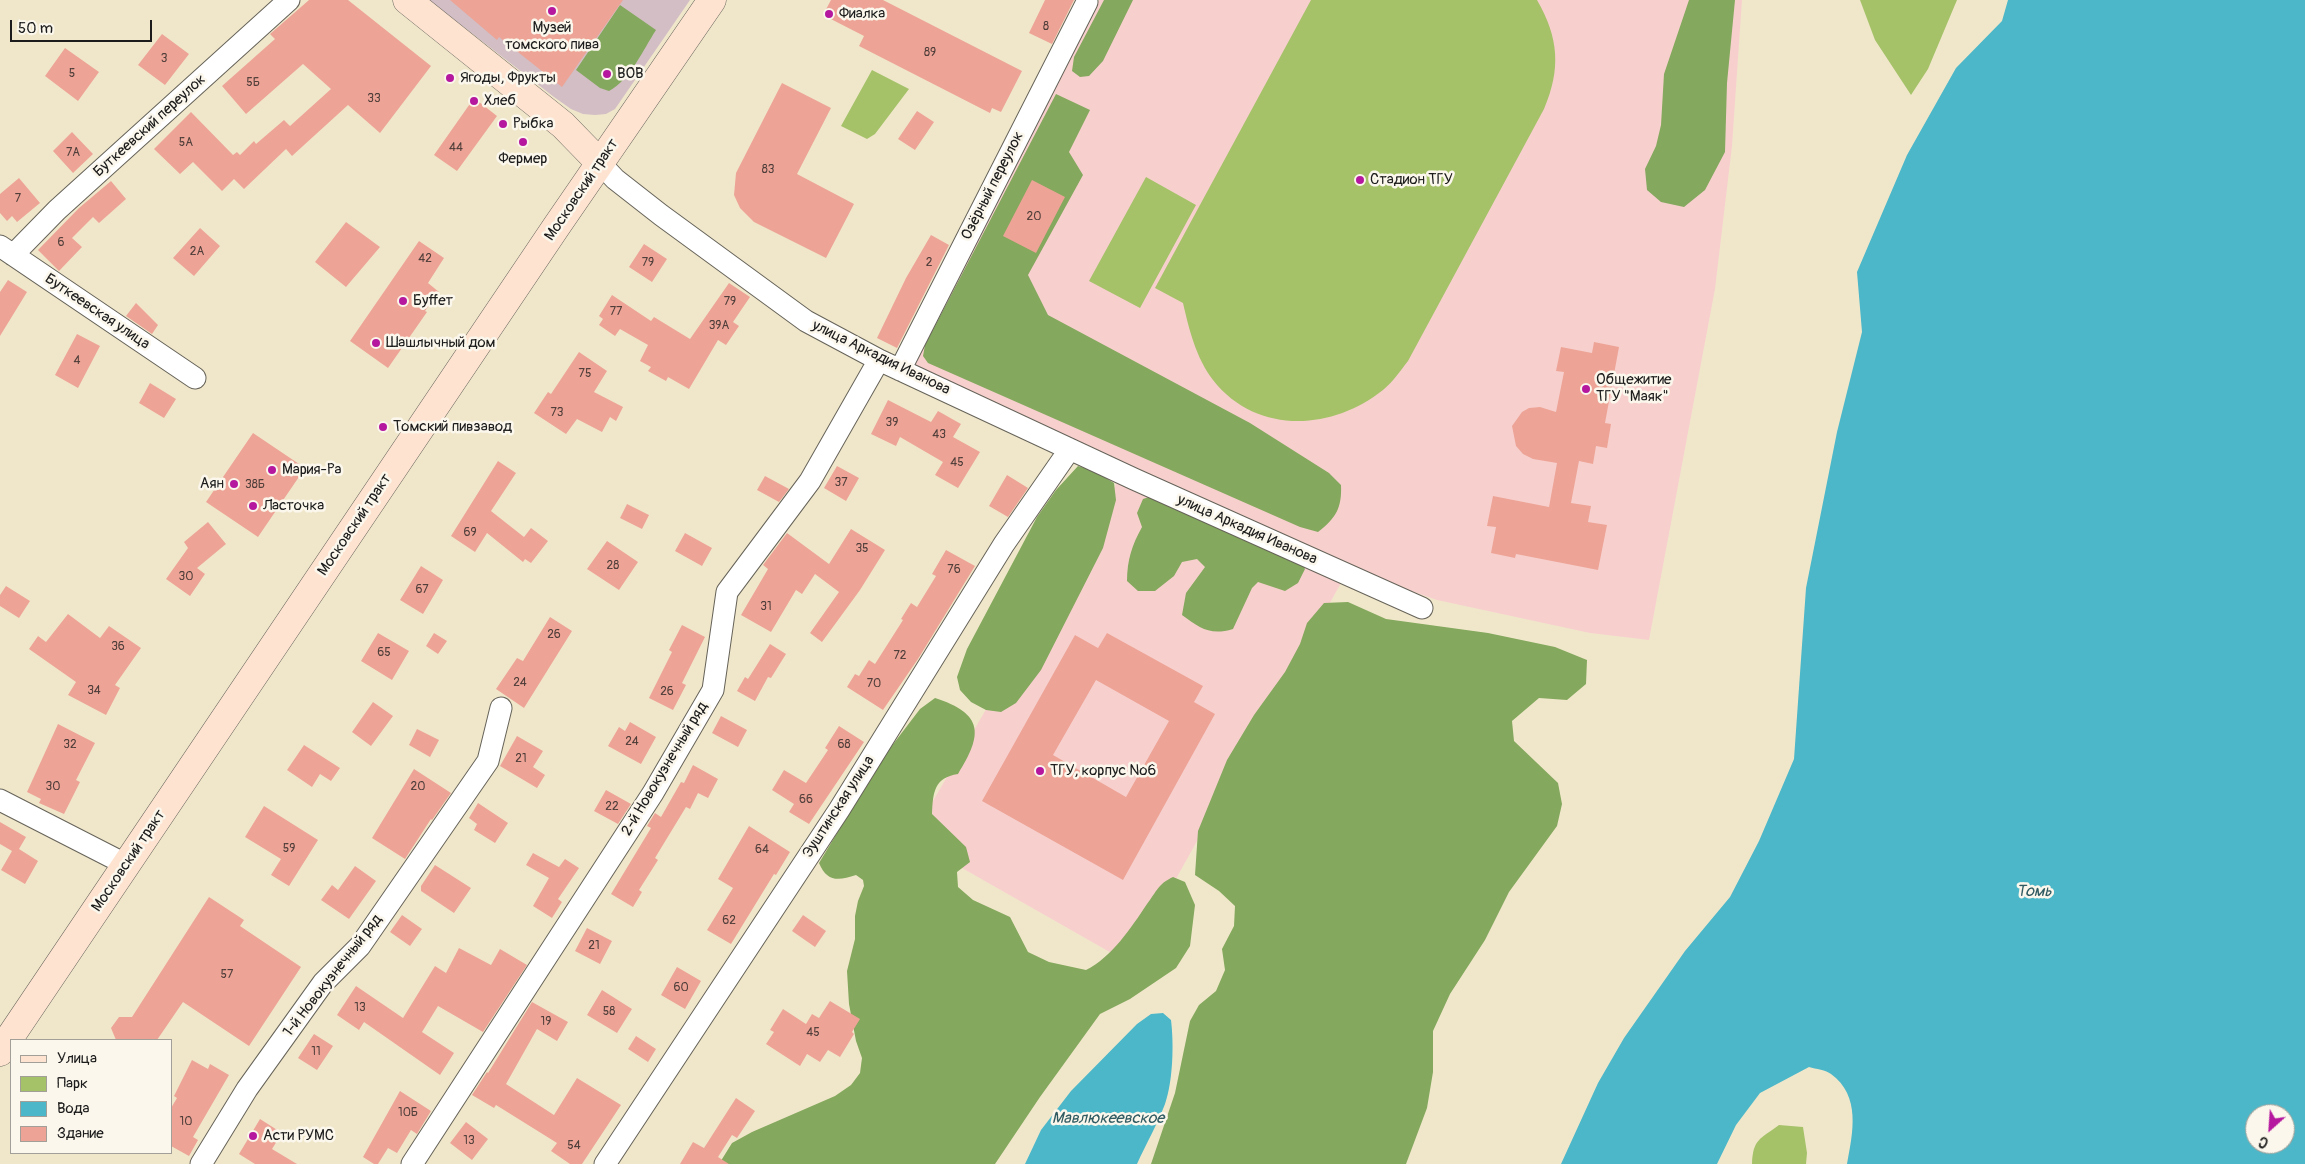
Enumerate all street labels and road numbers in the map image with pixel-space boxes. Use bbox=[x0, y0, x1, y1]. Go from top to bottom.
street label: Буткеевский переулок bbox=[90, 71, 210, 181]
street label: Озёрный переулок bbox=[958, 129, 1028, 243]
street label: Московский тракт bbox=[541, 136, 623, 244]
street label: Буткеевская улица bbox=[41, 270, 153, 354]
street label: улица Аркадия Иванова bbox=[809, 317, 953, 399]
street label: Московский тракт bbox=[314, 471, 396, 579]
street label: улица Аркадия Иванова bbox=[1174, 491, 1320, 569]
street label: 2-й Новокузнечный ряд bbox=[618, 699, 712, 839]
street label: Эуштинская улица bbox=[799, 753, 879, 861]
street label: Московский тракт bbox=[88, 807, 170, 915]
street label: 1-й Новокузнечный ряд bbox=[280, 911, 386, 1041]

